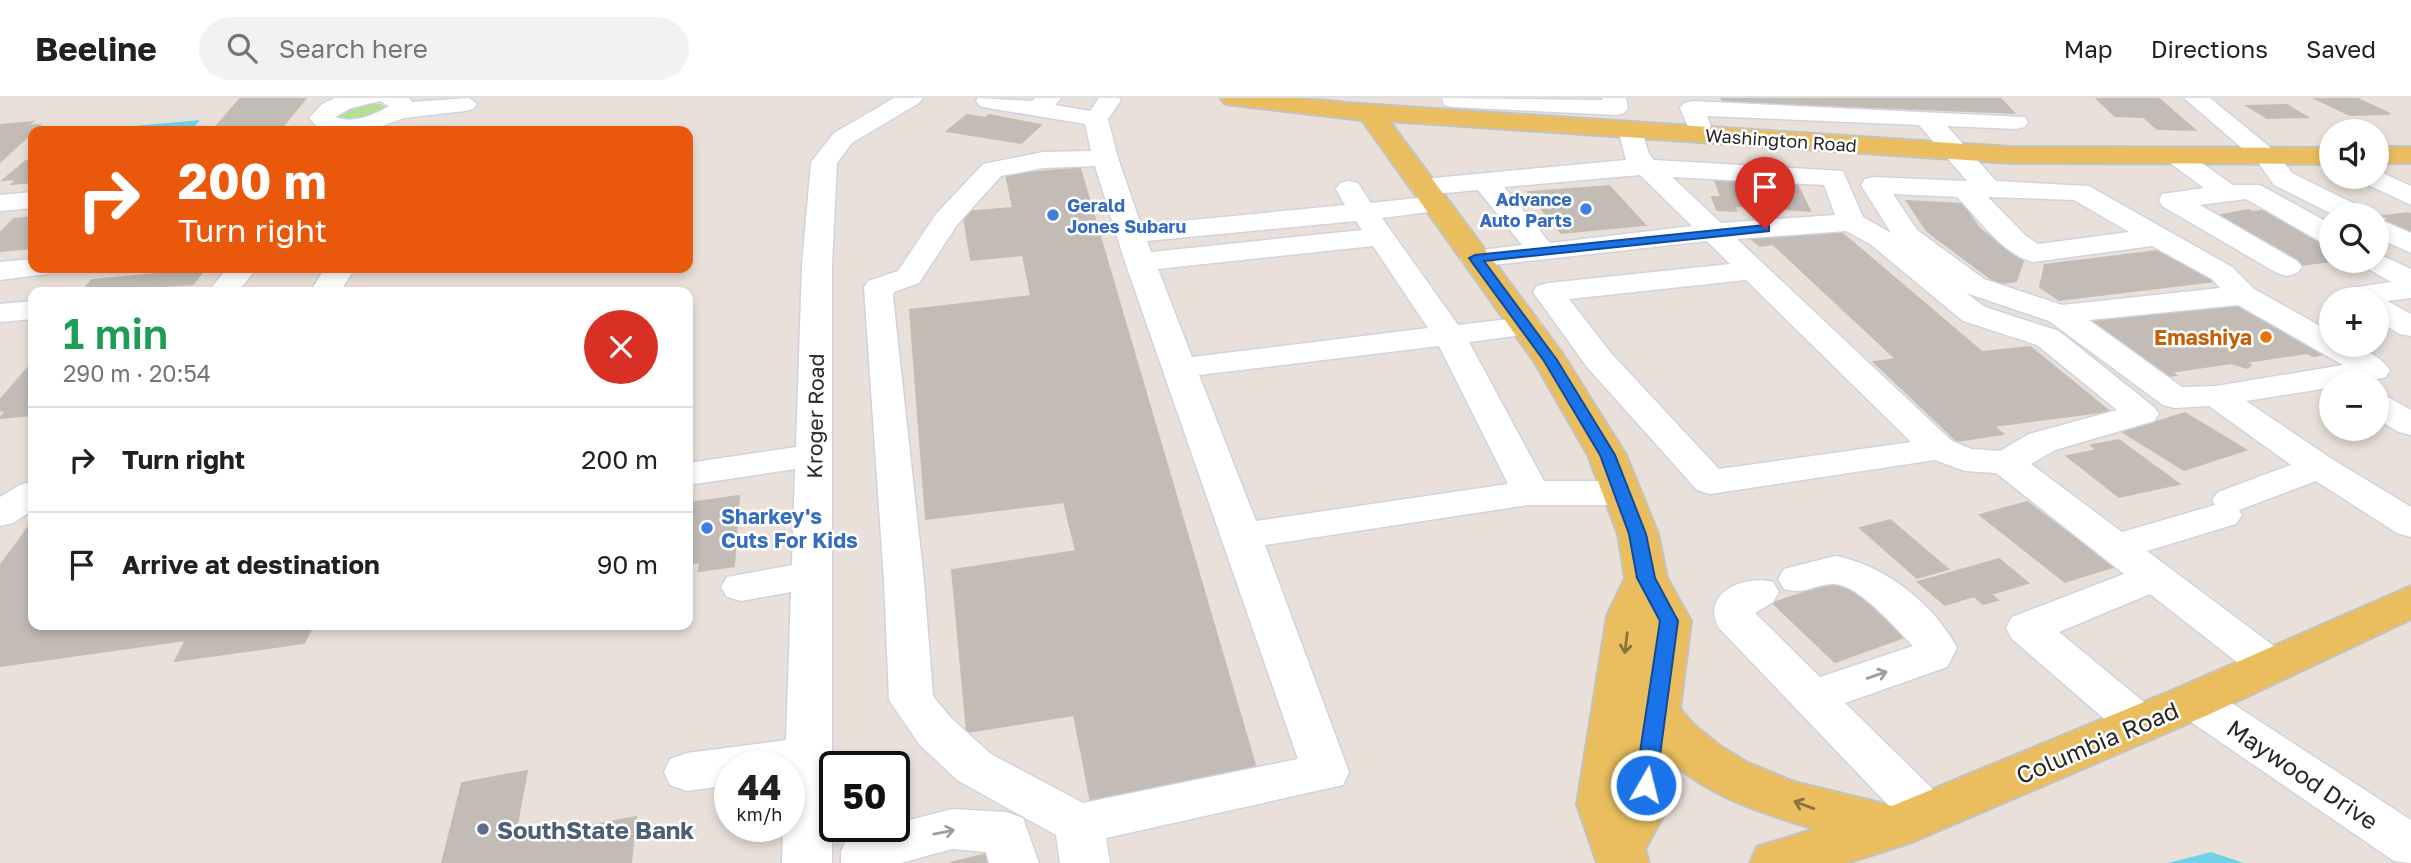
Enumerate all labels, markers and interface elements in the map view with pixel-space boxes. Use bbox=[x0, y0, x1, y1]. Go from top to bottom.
search box bbox=[199, 17, 689, 80]
text: Beeline bbox=[35, 29, 157, 68]
icon: search bbox=[223, 29, 261, 67]
text: Search here bbox=[279, 33, 428, 64]
text: Map bbox=[2064, 34, 2113, 63]
text: Directions bbox=[2151, 34, 2268, 63]
text: Saved bbox=[2306, 34, 2376, 63]
map controls bbox=[2319, 119, 2389, 441]
button: sound bbox=[2319, 119, 2389, 189]
street label: Washington Road bbox=[1704, 124, 1858, 156]
text: 200 m bbox=[178, 151, 327, 210]
icon: right bbox=[63, 154, 154, 245]
pin bbox=[1735, 157, 1795, 229]
icon: arrive bbox=[1746, 168, 1784, 206]
place label: Advance Auto Parts bbox=[1479, 188, 1572, 231]
place label: Gerald Jones Subaru bbox=[1067, 194, 1186, 237]
marker: Advance Auto Parts bbox=[1578, 201, 1594, 217]
button: search bbox=[2319, 203, 2389, 273]
marker: Gerald Jones Subaru bbox=[1045, 207, 1061, 223]
text: Turn right bbox=[178, 211, 327, 249]
button: + bbox=[2319, 287, 2389, 357]
text: 1 min bbox=[63, 308, 168, 358]
button: close bbox=[584, 310, 658, 384]
place label: Emashiya bbox=[2154, 324, 2252, 350]
marker: Emashiya bbox=[2258, 329, 2274, 345]
street label: Kroger Road bbox=[801, 353, 829, 479]
text: 290 m · 20:54 bbox=[63, 359, 211, 387]
button: − bbox=[2319, 371, 2389, 441]
icon: right bbox=[63, 441, 101, 479]
text: Turn right bbox=[122, 444, 245, 475]
text: 200 m bbox=[581, 444, 658, 475]
place label: Sharkey's Cuts For Kids bbox=[721, 503, 858, 553]
marker: Sharkey's Cuts For Kids bbox=[699, 520, 715, 536]
icon: arrive bbox=[63, 546, 101, 584]
text: Arrive at destination bbox=[122, 549, 380, 580]
text: 90 m bbox=[597, 549, 658, 580]
one-way arrow bbox=[1619, 631, 1632, 654]
one-way arrow bbox=[1866, 668, 1888, 681]
street label: Columbia Road bbox=[2011, 695, 2183, 789]
street label: Maywood Drive bbox=[2222, 713, 2384, 835]
position arrow bbox=[1609, 748, 1683, 822]
speed limit sign: 50 bbox=[819, 751, 910, 842]
text: 44 bbox=[738, 766, 781, 808]
one-way arrow bbox=[1793, 798, 1815, 811]
text: km/h bbox=[737, 803, 782, 825]
place label: SouthState Bank bbox=[497, 815, 694, 844]
marker: SouthState Bank bbox=[475, 821, 491, 837]
one-way arrow bbox=[932, 825, 955, 838]

